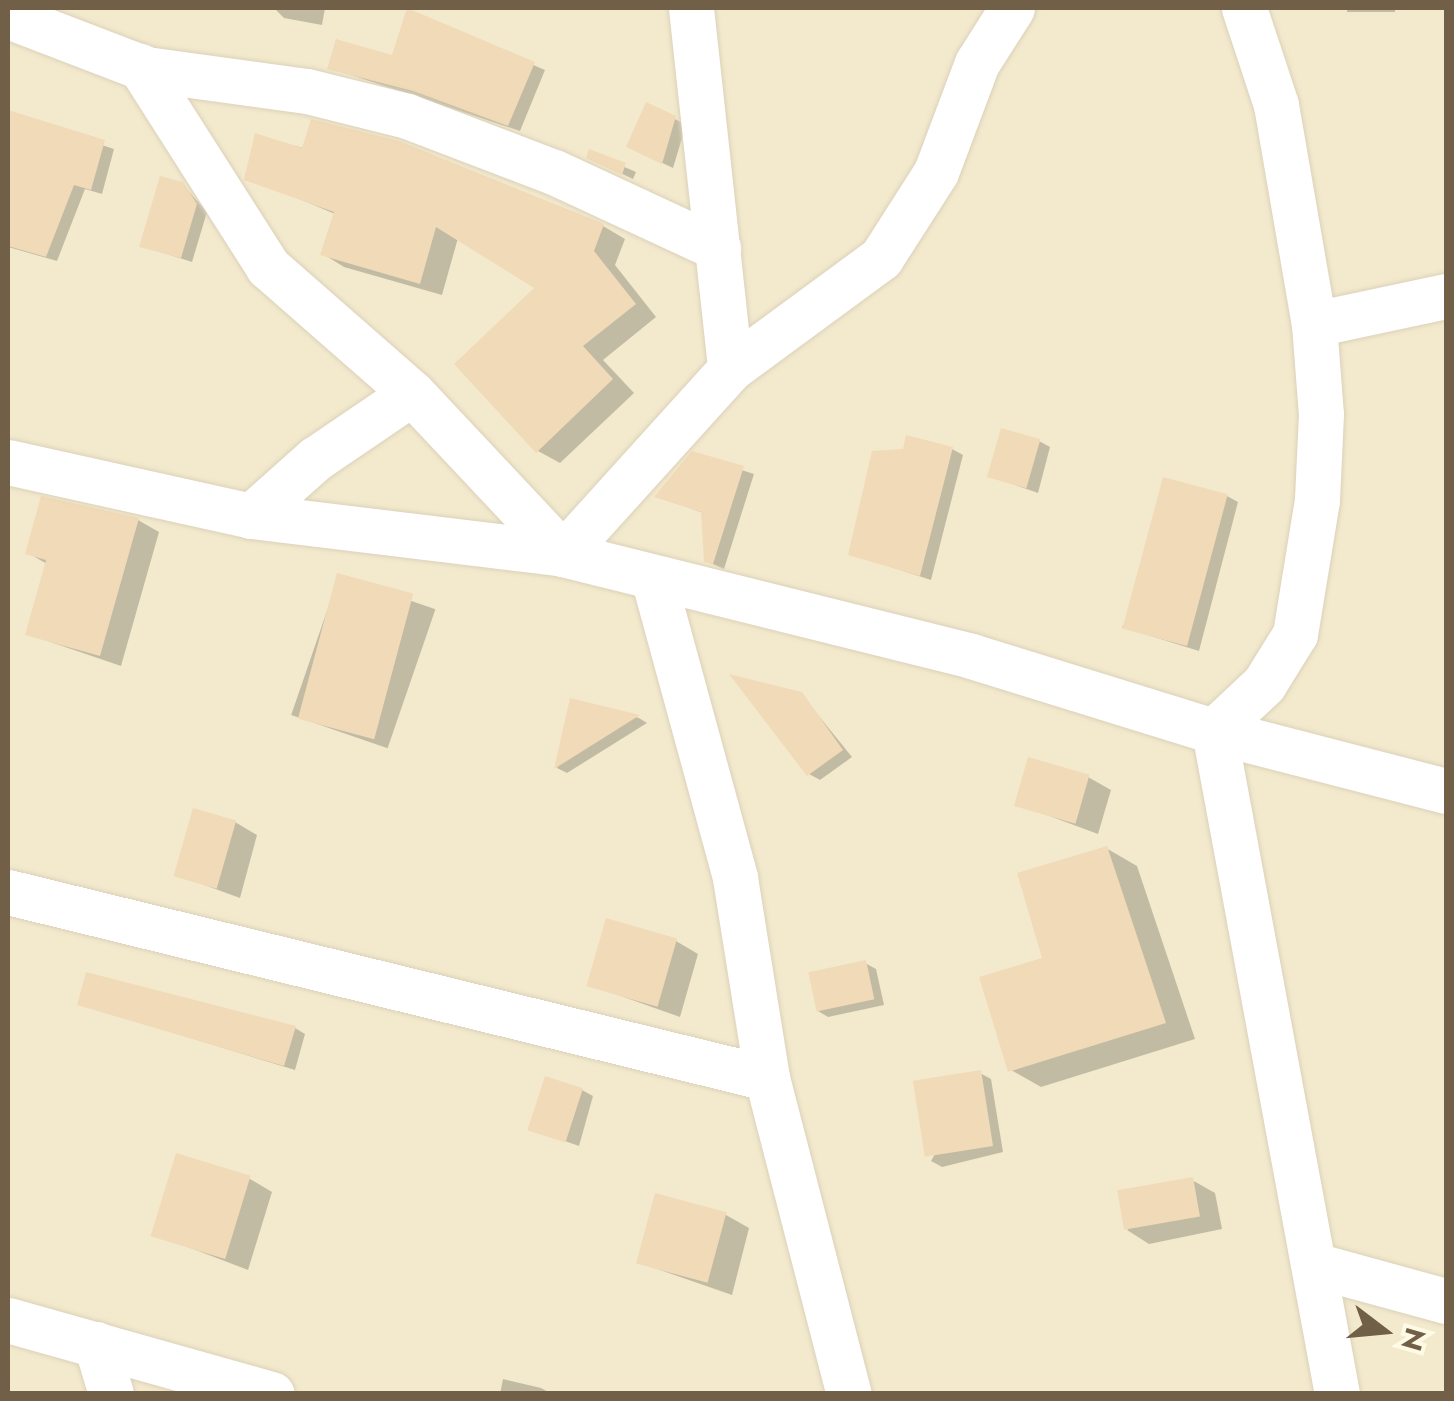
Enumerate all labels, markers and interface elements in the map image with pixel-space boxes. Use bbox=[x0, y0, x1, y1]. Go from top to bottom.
north arrow bbox=[1334, 1281, 1434, 1381]
text: N bbox=[1391, 1323, 1436, 1356]

